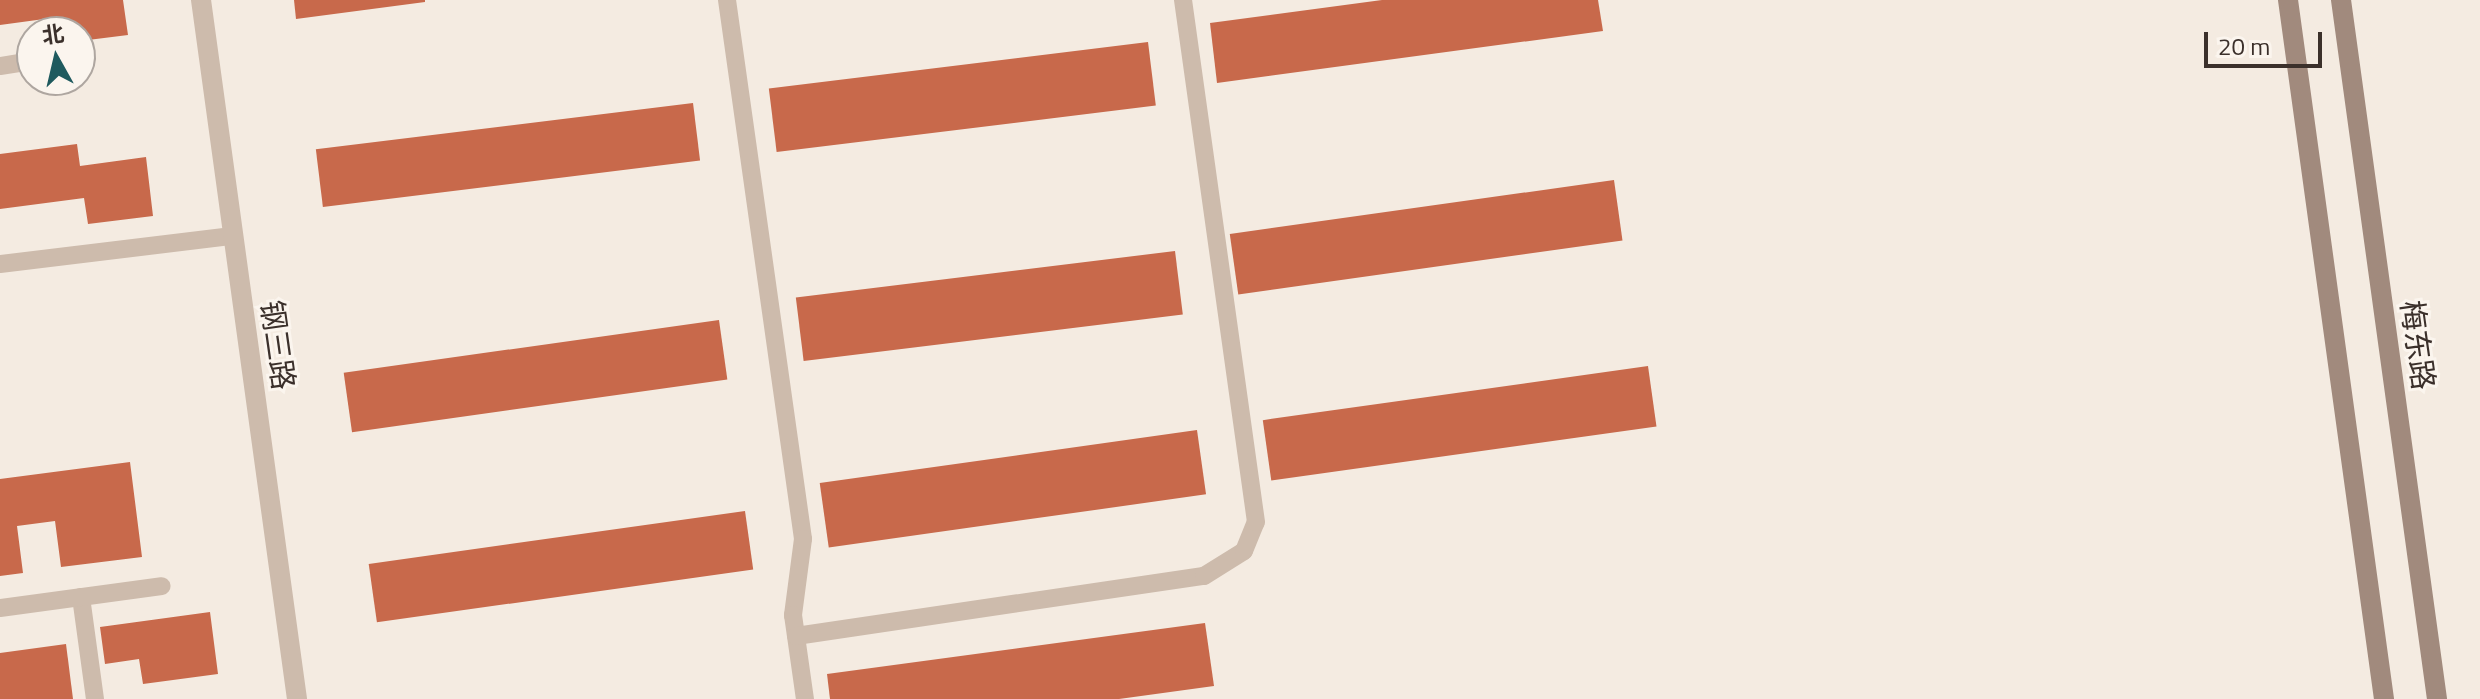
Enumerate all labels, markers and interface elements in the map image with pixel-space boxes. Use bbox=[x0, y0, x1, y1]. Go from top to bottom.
north arrow bbox=[16, 16, 96, 96]
text: 北 bbox=[40, 16, 66, 53]
scale bar bbox=[2208, 16, 2326, 66]
text: 20 m bbox=[2218, 28, 2270, 64]
street label: 钢三路 bbox=[254, 298, 302, 392]
street label: 梅东路 bbox=[2394, 298, 2442, 392]

